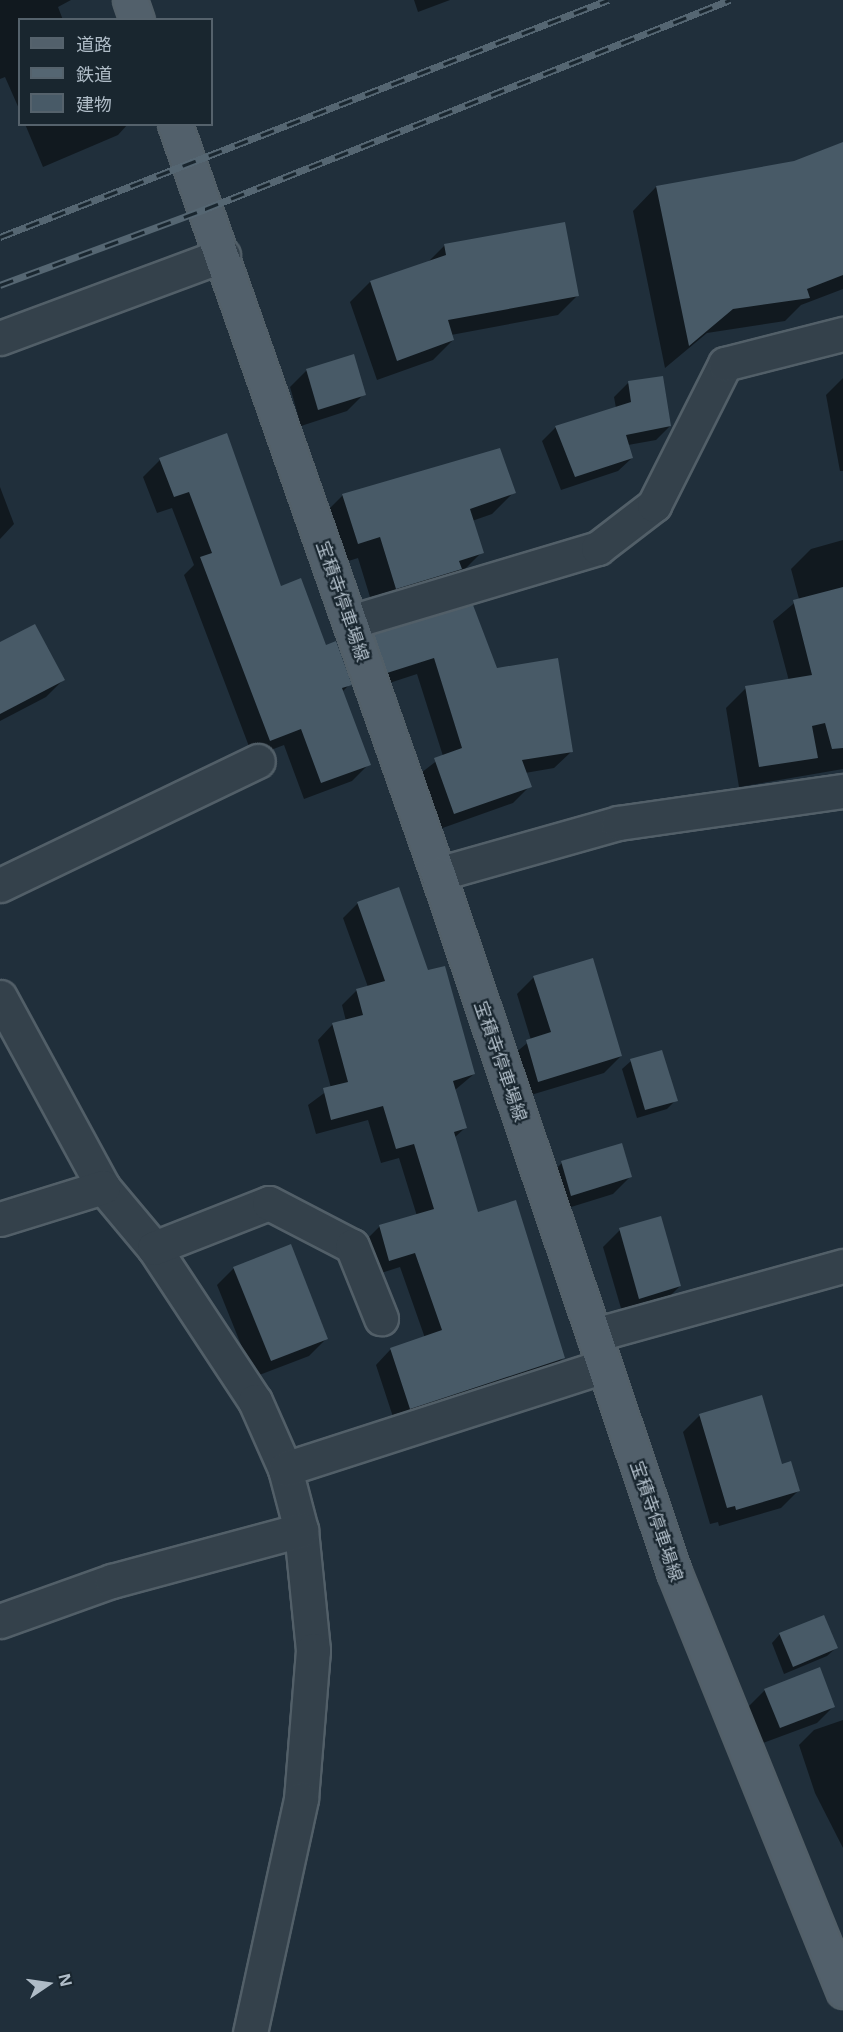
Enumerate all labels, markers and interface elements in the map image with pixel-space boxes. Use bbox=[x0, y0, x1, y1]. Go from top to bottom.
legend bbox=[18, 18, 213, 126]
text: 道路 bbox=[76, 32, 112, 56]
text: 鉄道 bbox=[76, 62, 112, 86]
text: 建物 bbox=[76, 92, 112, 116]
street label: 宝積寺停車場線 bbox=[312, 538, 374, 664]
street label: 宝積寺停車場線 bbox=[470, 998, 532, 1124]
street label: 宝積寺停車場線 bbox=[626, 1458, 688, 1584]
north arrow bbox=[18, 1954, 78, 2014]
text: N bbox=[53, 1971, 78, 1989]

